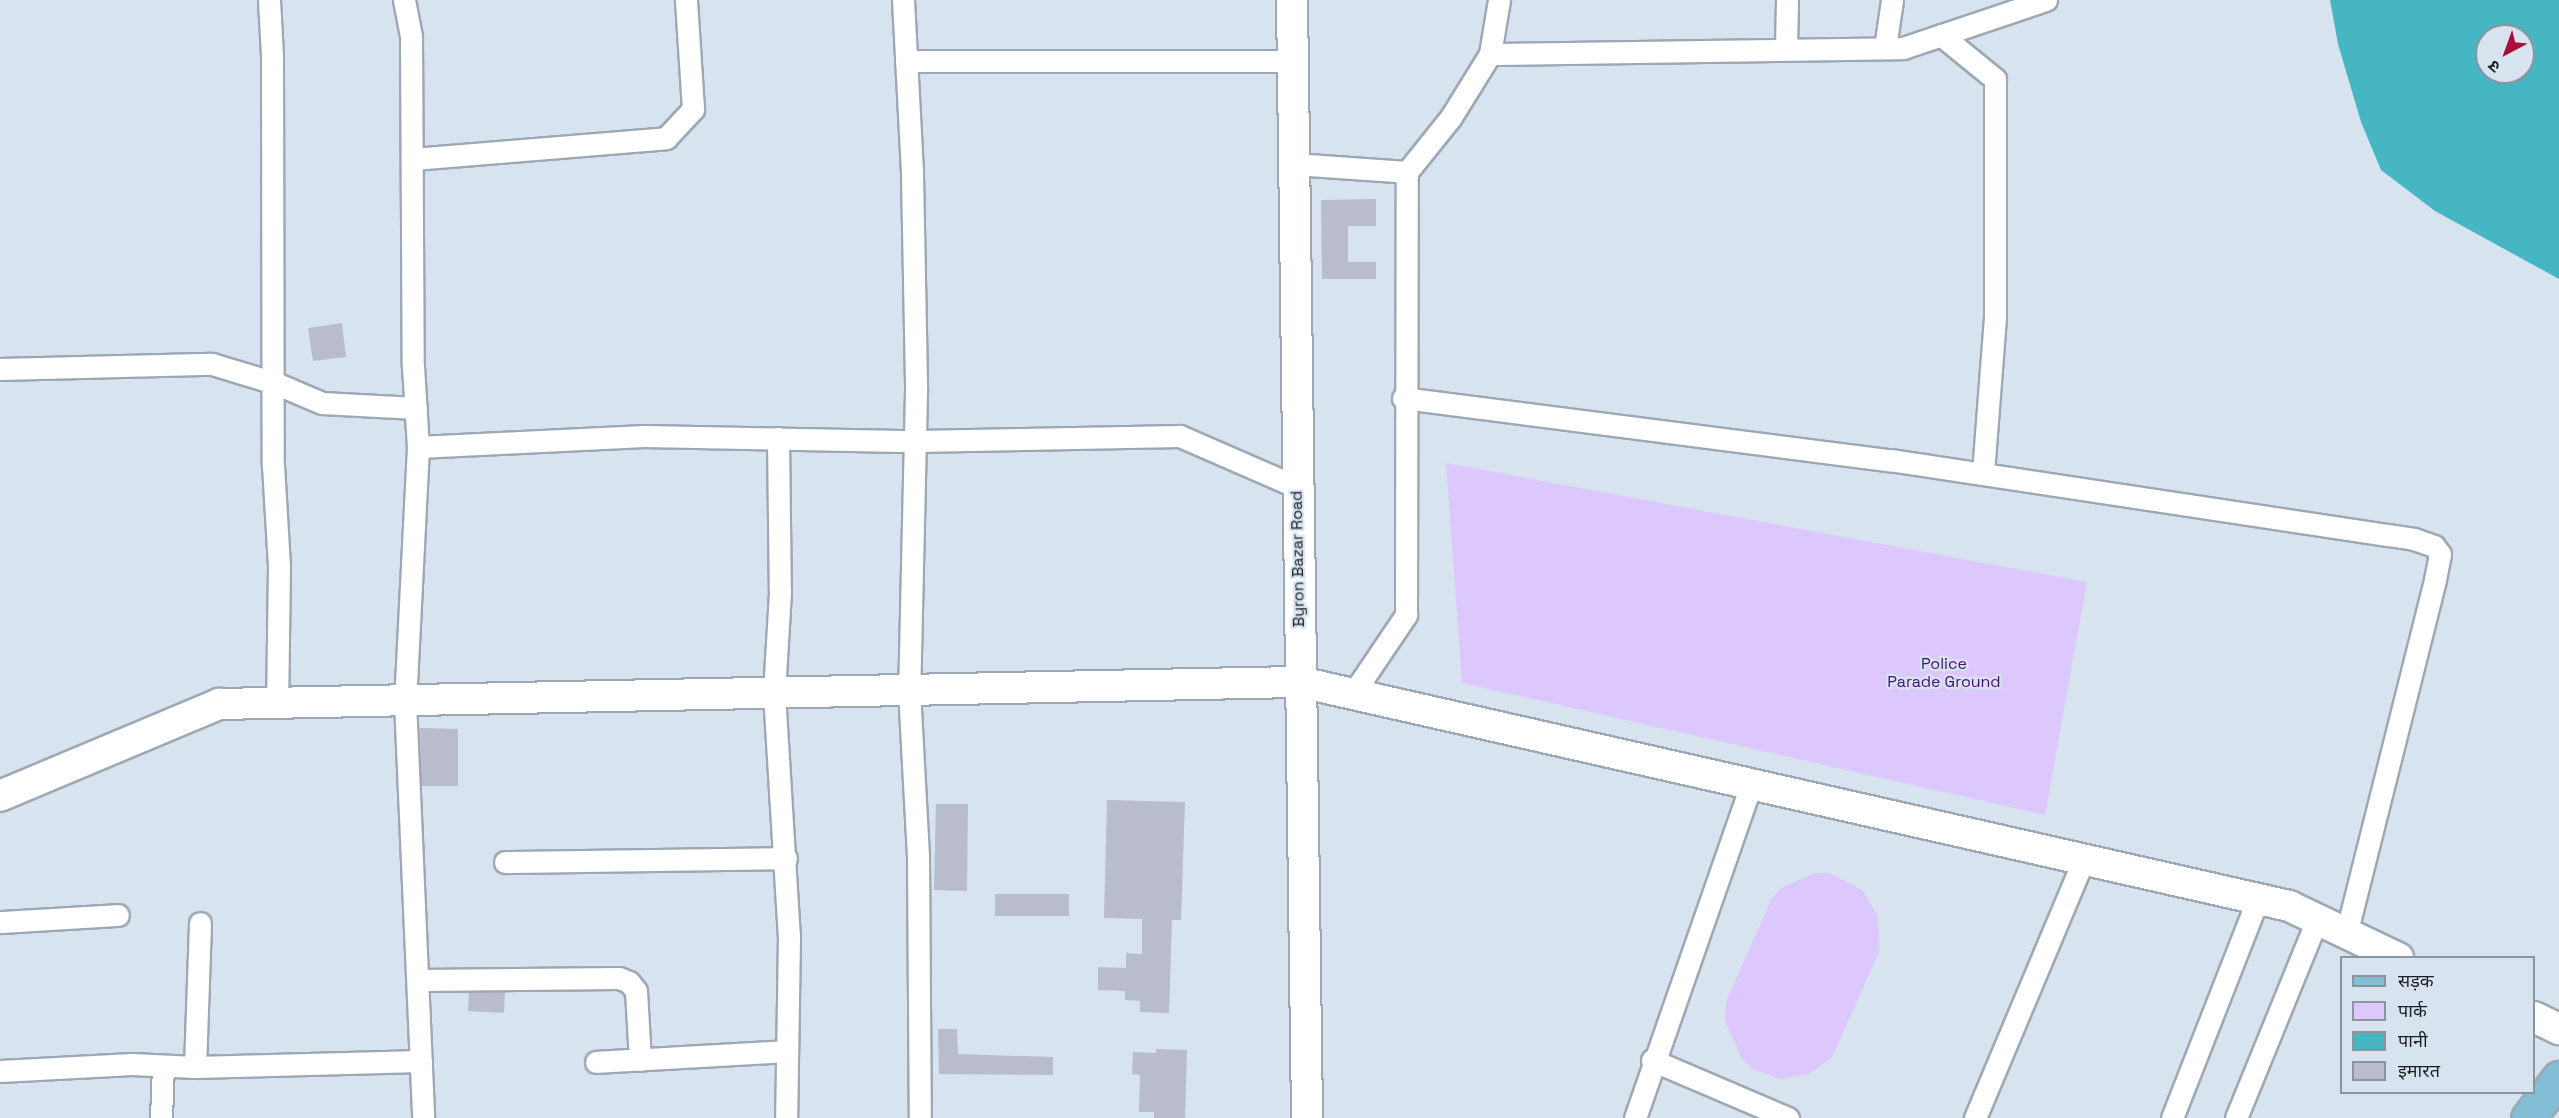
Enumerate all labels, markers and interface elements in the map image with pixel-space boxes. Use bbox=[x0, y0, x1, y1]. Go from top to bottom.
north arrow bbox=[2475, 24, 2535, 84]
text: उ bbox=[2484, 55, 2505, 77]
street label: Byron Bazar Road bbox=[1287, 491, 1309, 627]
park label: Police Parade Ground bbox=[1887, 654, 2001, 692]
legend bbox=[2340, 956, 2535, 1094]
text: सड़क bbox=[2398, 969, 2434, 992]
text: पार्क bbox=[2398, 999, 2427, 1022]
text: पानी bbox=[2398, 1029, 2428, 1052]
text: इमारत bbox=[2398, 1059, 2440, 1082]

